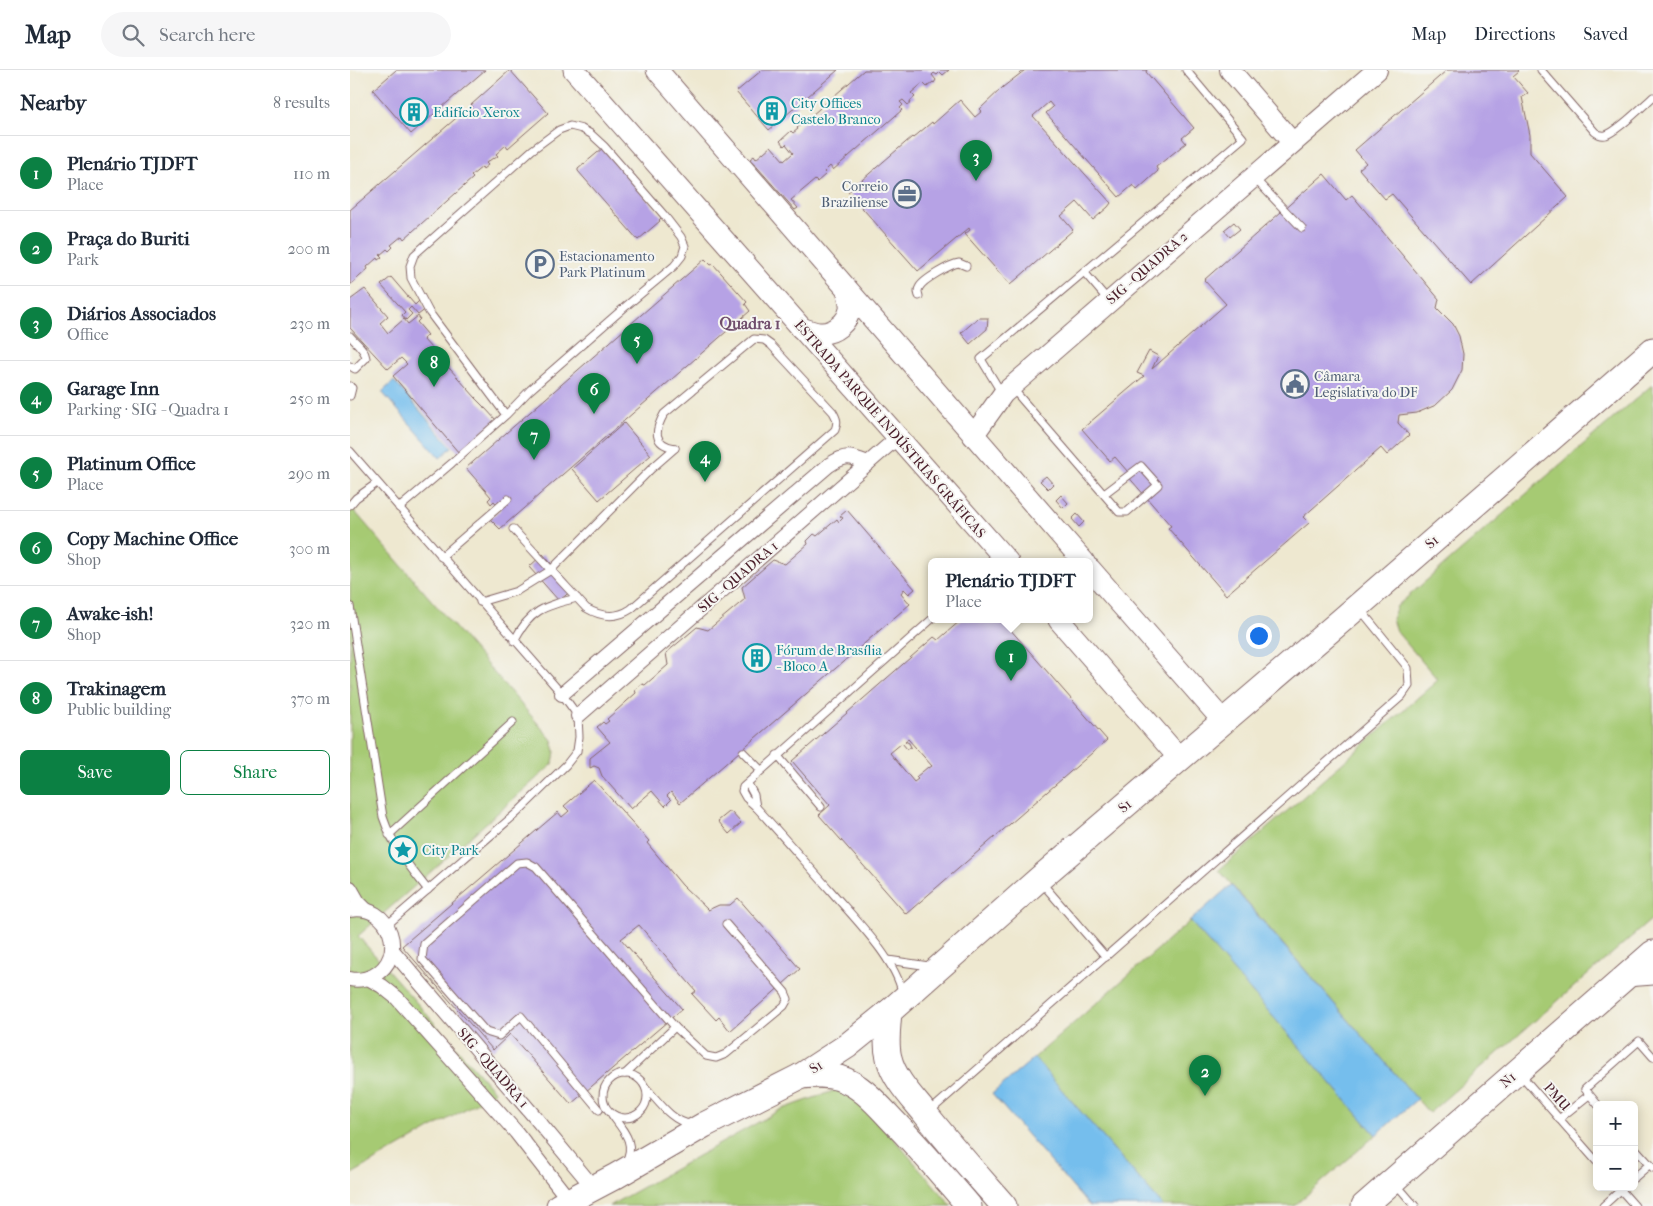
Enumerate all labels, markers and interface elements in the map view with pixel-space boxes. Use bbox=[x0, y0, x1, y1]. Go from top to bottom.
search box bbox=[101, 12, 451, 57]
text: Map bbox=[25, 21, 71, 49]
icon: search bbox=[119, 21, 147, 49]
text: Search here bbox=[159, 24, 255, 46]
text: Map bbox=[1412, 24, 1446, 45]
text: Directions bbox=[1474, 24, 1555, 45]
text: Saved bbox=[1583, 24, 1628, 45]
text: Nearby bbox=[20, 91, 86, 115]
text: 8 results bbox=[273, 93, 330, 112]
place label: City Offices Castelo Branco bbox=[791, 95, 881, 128]
building icon: City Offices Castelo Branco bbox=[757, 96, 787, 126]
building icon: Edifício Xerox bbox=[399, 97, 429, 127]
place label: Edifício Xerox bbox=[433, 104, 520, 121]
pin: 3 bbox=[960, 140, 992, 181]
text: Plenário TJDFT bbox=[67, 153, 198, 175]
text: 1 bbox=[33, 164, 39, 183]
text: 110 m bbox=[293, 164, 330, 183]
text: Place bbox=[67, 175, 103, 194]
place label: Correio Braziliense bbox=[821, 178, 888, 211]
office icon: Correio Braziliense bbox=[892, 179, 922, 209]
text: Praça do Buriti bbox=[67, 228, 190, 250]
street label: SIG - QUADRA 2 bbox=[1103, 228, 1191, 308]
text: 2 bbox=[32, 239, 40, 258]
text: 200 m bbox=[287, 239, 330, 258]
place label: Estacionamento Park Platinum bbox=[559, 248, 655, 281]
parking icon: Estacionamento Park Platinum bbox=[525, 249, 555, 279]
text: Park bbox=[67, 250, 99, 269]
text: Diários Associados bbox=[67, 303, 216, 325]
text: 3 bbox=[33, 314, 39, 333]
text: 230 m bbox=[290, 314, 330, 333]
district label: Quadra 1 bbox=[720, 314, 781, 333]
street label: ESTRADA PARQUE INDÚSTRIAS GRÁFICAS bbox=[791, 316, 990, 542]
pin: 5 bbox=[621, 323, 653, 364]
text: Office bbox=[67, 325, 109, 344]
pin: 8 bbox=[418, 346, 450, 387]
place label: Câmara Legislativa do DF bbox=[1314, 368, 1418, 401]
public building icon: Câmara Legislativa do DF bbox=[1280, 369, 1310, 399]
pin: 6 bbox=[578, 373, 610, 414]
text: Garage Inn bbox=[67, 378, 159, 400]
text: 4 bbox=[31, 389, 41, 408]
text: 250 m bbox=[289, 389, 330, 408]
text: Parking · SIG - Quadra 1 bbox=[67, 400, 229, 419]
pin: 7 bbox=[518, 419, 550, 460]
pin: 4 bbox=[689, 441, 721, 482]
text: Platinum Office bbox=[67, 453, 196, 475]
text: 5 bbox=[33, 464, 39, 483]
text: 290 m bbox=[288, 464, 330, 483]
text: Place bbox=[67, 475, 103, 494]
text: Copy Machine Office bbox=[67, 528, 238, 550]
street label: S1 bbox=[1422, 532, 1442, 552]
street label: SIG - QUADRA 1 bbox=[695, 538, 781, 616]
text: 6 bbox=[32, 539, 40, 558]
text: 300 m bbox=[289, 539, 330, 558]
text: Shop bbox=[67, 550, 101, 569]
popup bbox=[928, 558, 1093, 623]
text: Plenário TJDFT bbox=[945, 570, 1076, 592]
text: Place bbox=[945, 592, 982, 611]
text: Awake-ish! bbox=[67, 603, 153, 625]
text: 7 bbox=[32, 614, 40, 633]
text: 320 m bbox=[290, 614, 330, 633]
your location bbox=[1246, 623, 1272, 649]
text: Shop bbox=[67, 625, 101, 644]
pin: 1 bbox=[995, 640, 1027, 681]
place label: Fórum de Brasília - Bloco A bbox=[776, 642, 882, 675]
building icon: Fórum de Brasília - Bloco A bbox=[742, 643, 772, 673]
text: Trakinagem bbox=[67, 678, 166, 700]
text: 8 bbox=[32, 689, 40, 708]
text: 370 m bbox=[290, 689, 330, 708]
text: Public building bbox=[67, 700, 171, 719]
button: Save bbox=[20, 750, 170, 795]
button: Share bbox=[180, 750, 330, 795]
street label: S1 bbox=[1115, 796, 1135, 816]
place icon: City Park bbox=[388, 835, 418, 865]
place label: City Park bbox=[422, 842, 479, 859]
street label: SIG - QUADRA 1 bbox=[454, 1025, 532, 1111]
pin: 2 bbox=[1189, 1055, 1221, 1096]
street label: S1 bbox=[806, 1057, 826, 1077]
street label: N1 bbox=[1497, 1068, 1519, 1092]
street label: PMU bbox=[1540, 1079, 1574, 1115]
map controls bbox=[1593, 1101, 1638, 1191]
button: + bbox=[1593, 1101, 1638, 1146]
button: − bbox=[1593, 1146, 1638, 1191]

